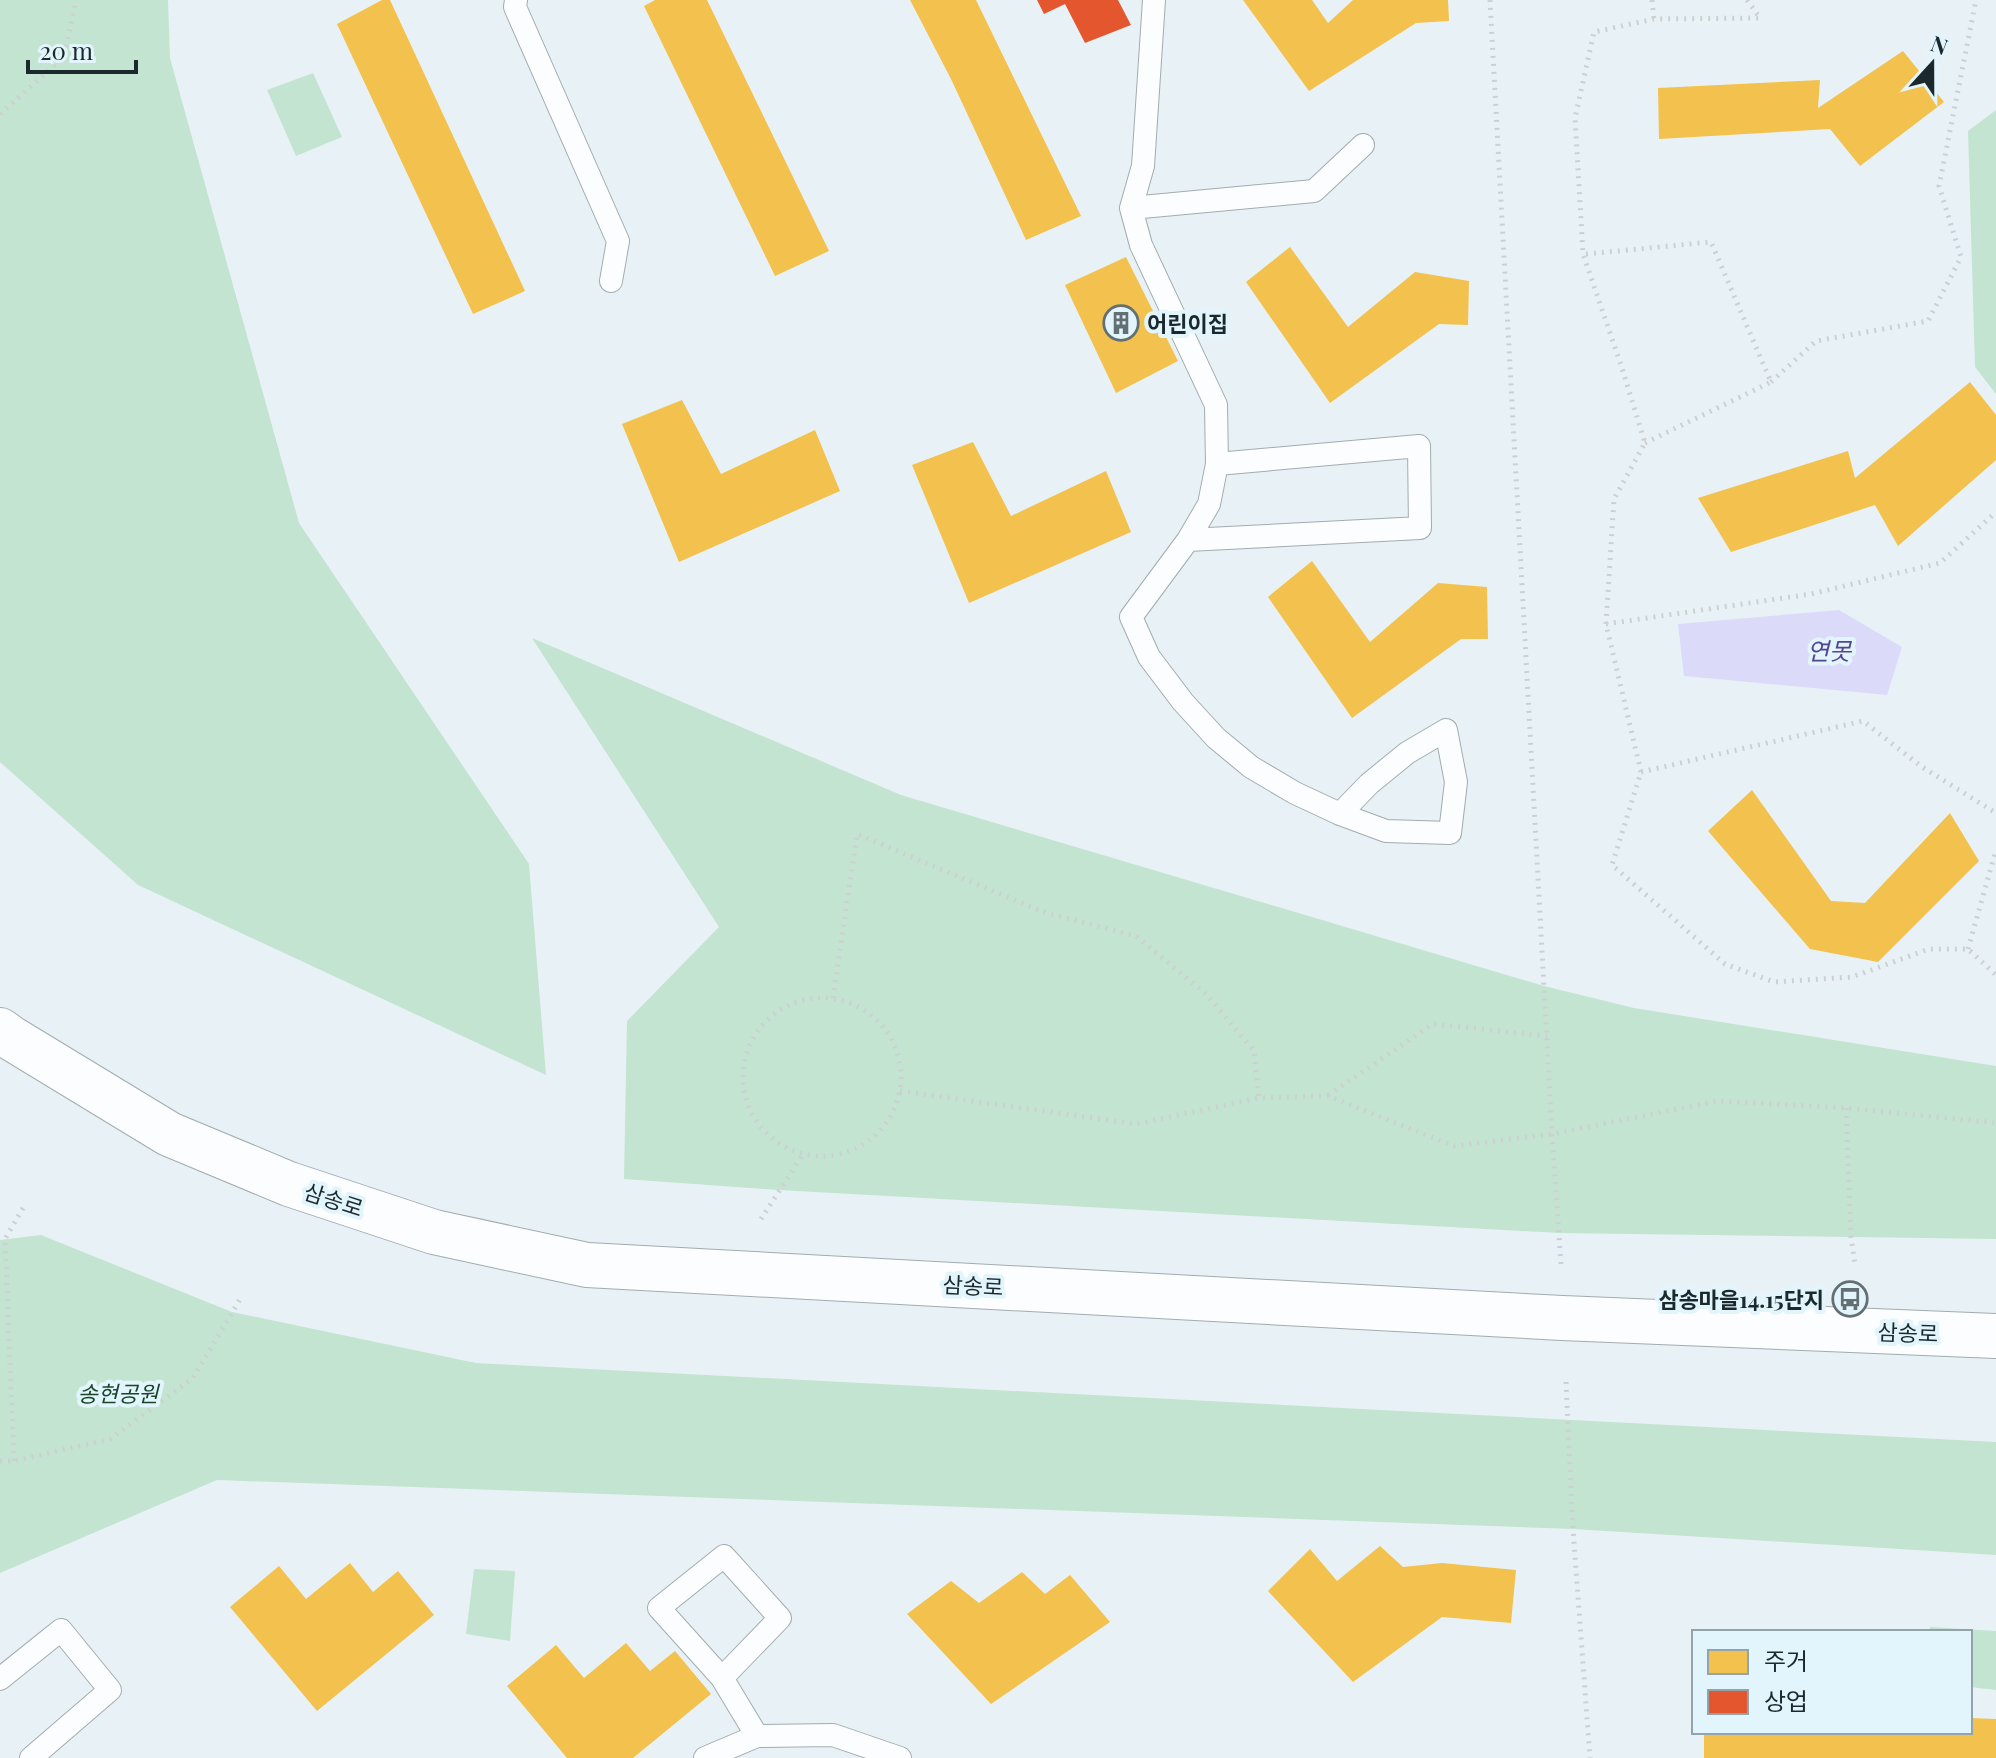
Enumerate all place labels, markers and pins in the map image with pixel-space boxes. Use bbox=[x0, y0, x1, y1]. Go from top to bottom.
building icon: 어린이집 bbox=[1102, 304, 1140, 342]
place label: 어린이집 bbox=[1147, 308, 1228, 338]
bus stop icon: 삼송마을14.15단지 bbox=[1831, 1280, 1869, 1318]
place label: 삼송마을14.15단지 bbox=[1658, 1284, 1824, 1314]

